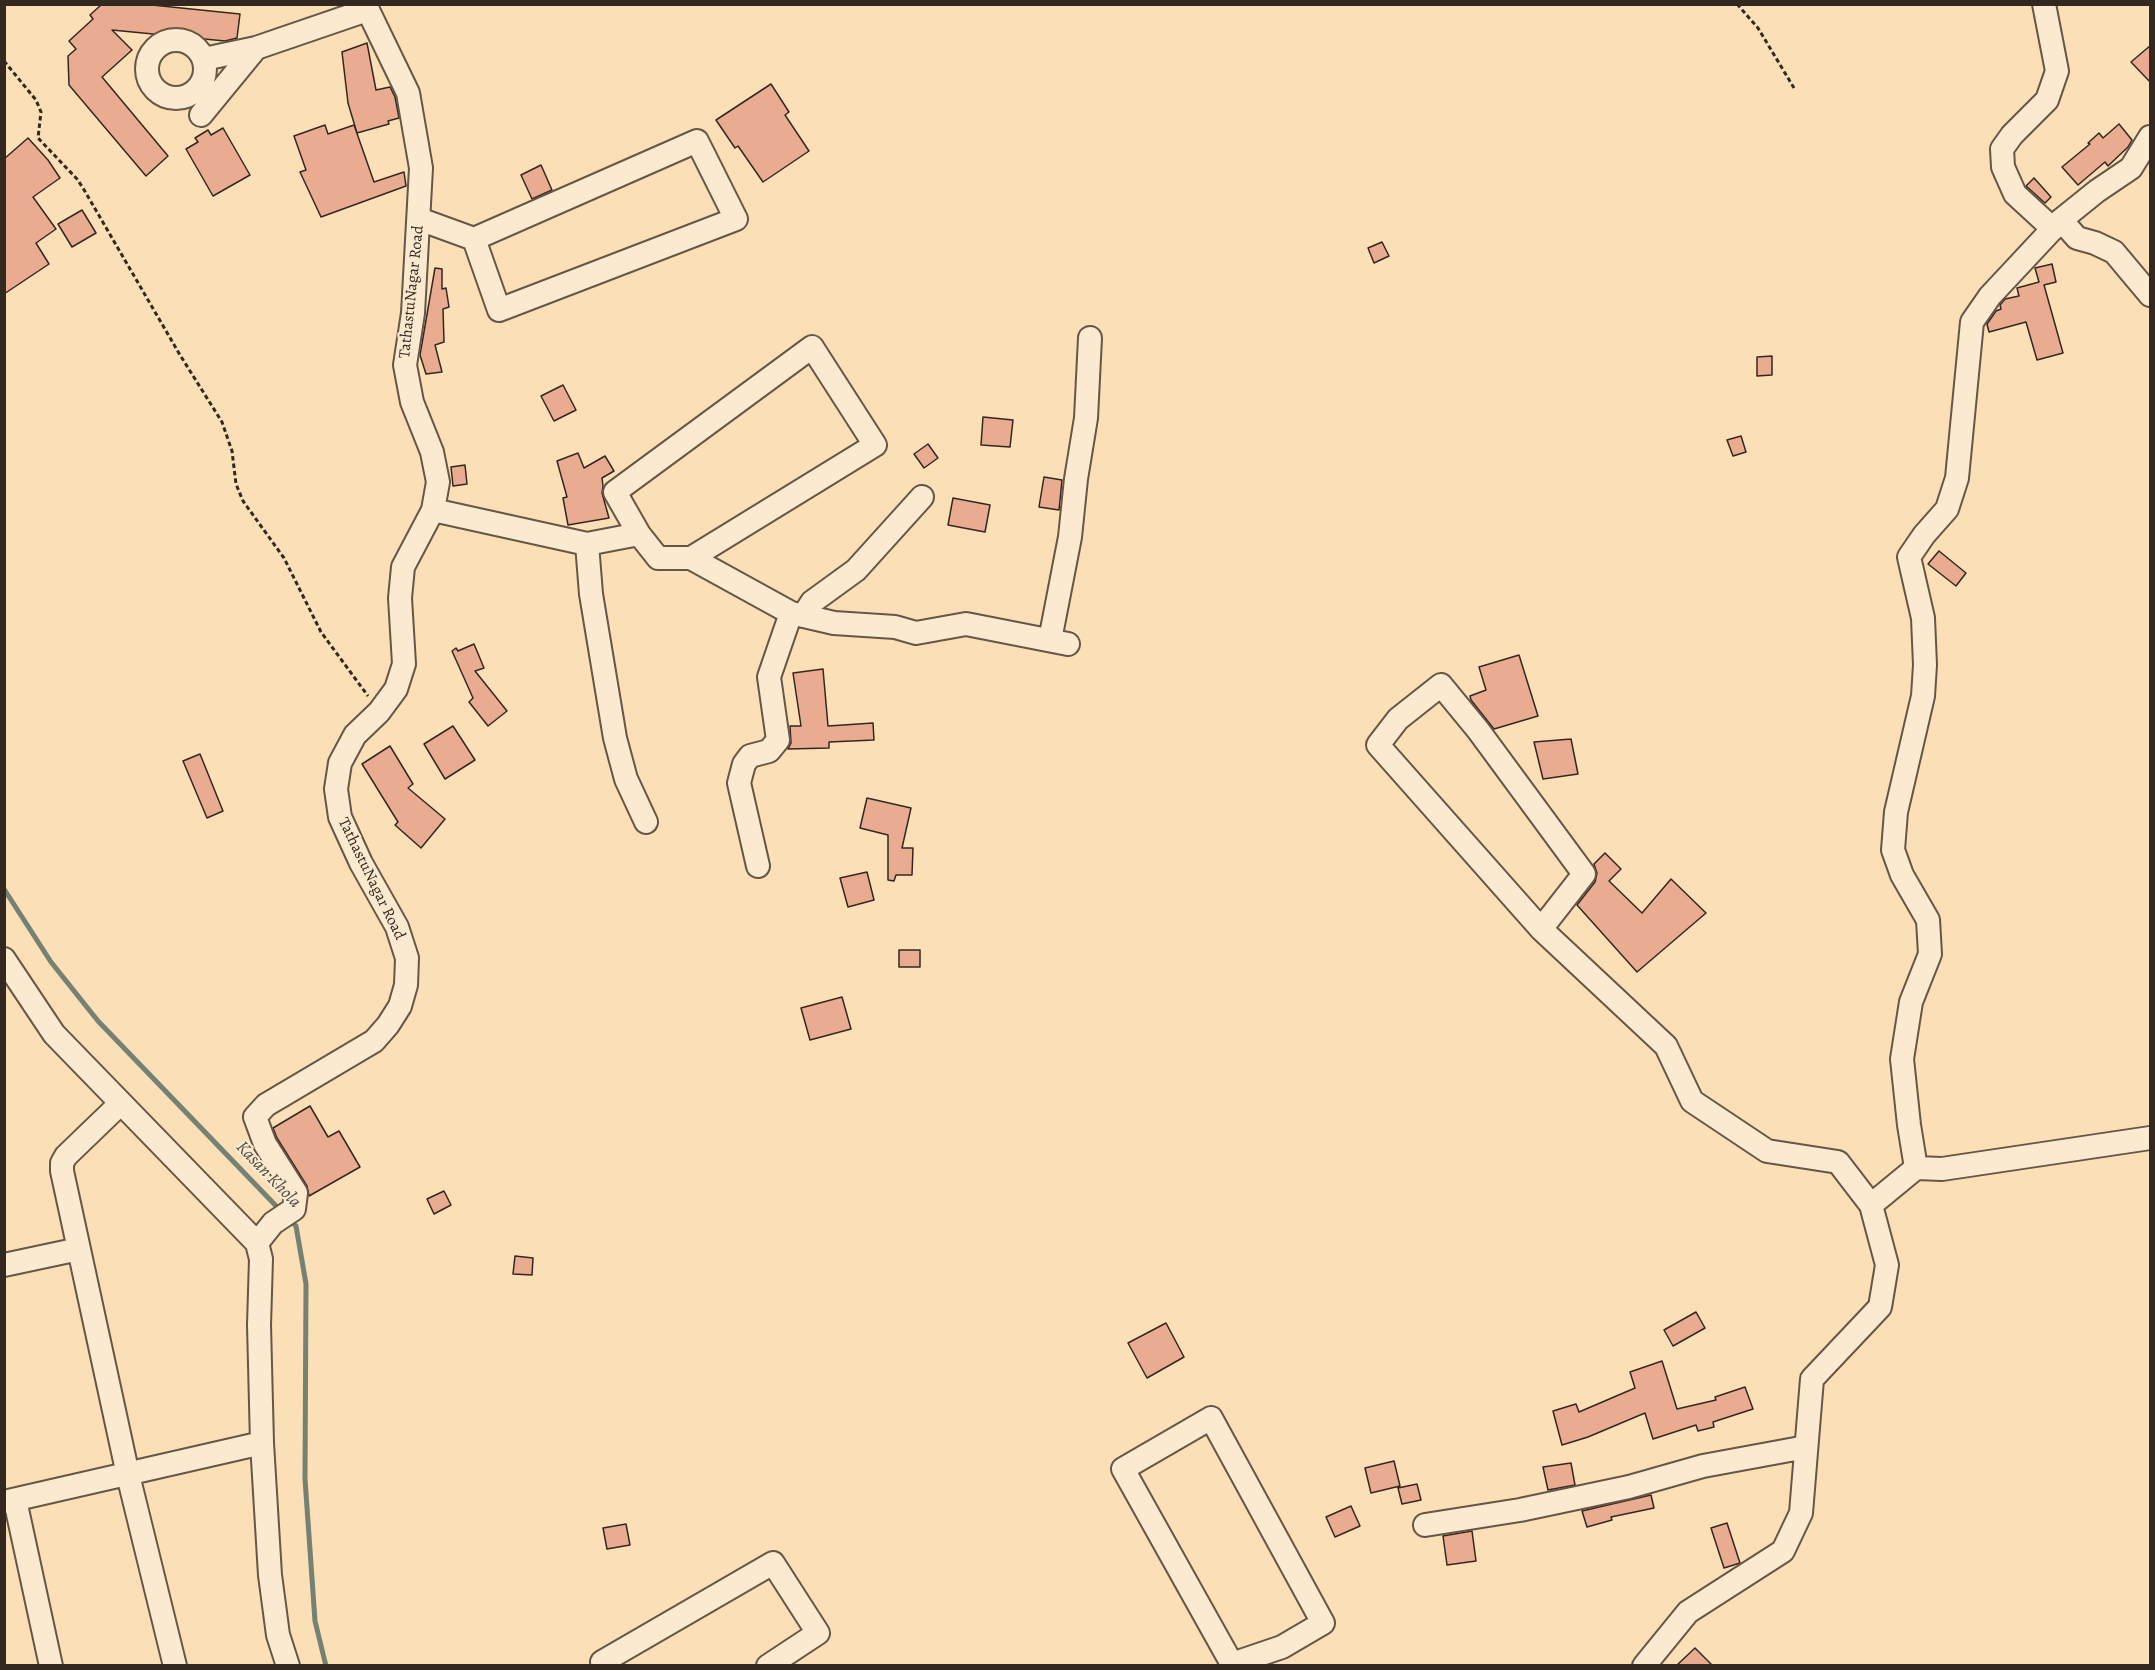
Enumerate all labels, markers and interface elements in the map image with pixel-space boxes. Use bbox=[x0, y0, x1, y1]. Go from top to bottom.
street label: TathastuNagar Road bbox=[395, 225, 429, 359]
street label: TathastuNagar Road bbox=[333, 815, 409, 943]
water label: Kasan Khola bbox=[231, 1137, 305, 1213]

